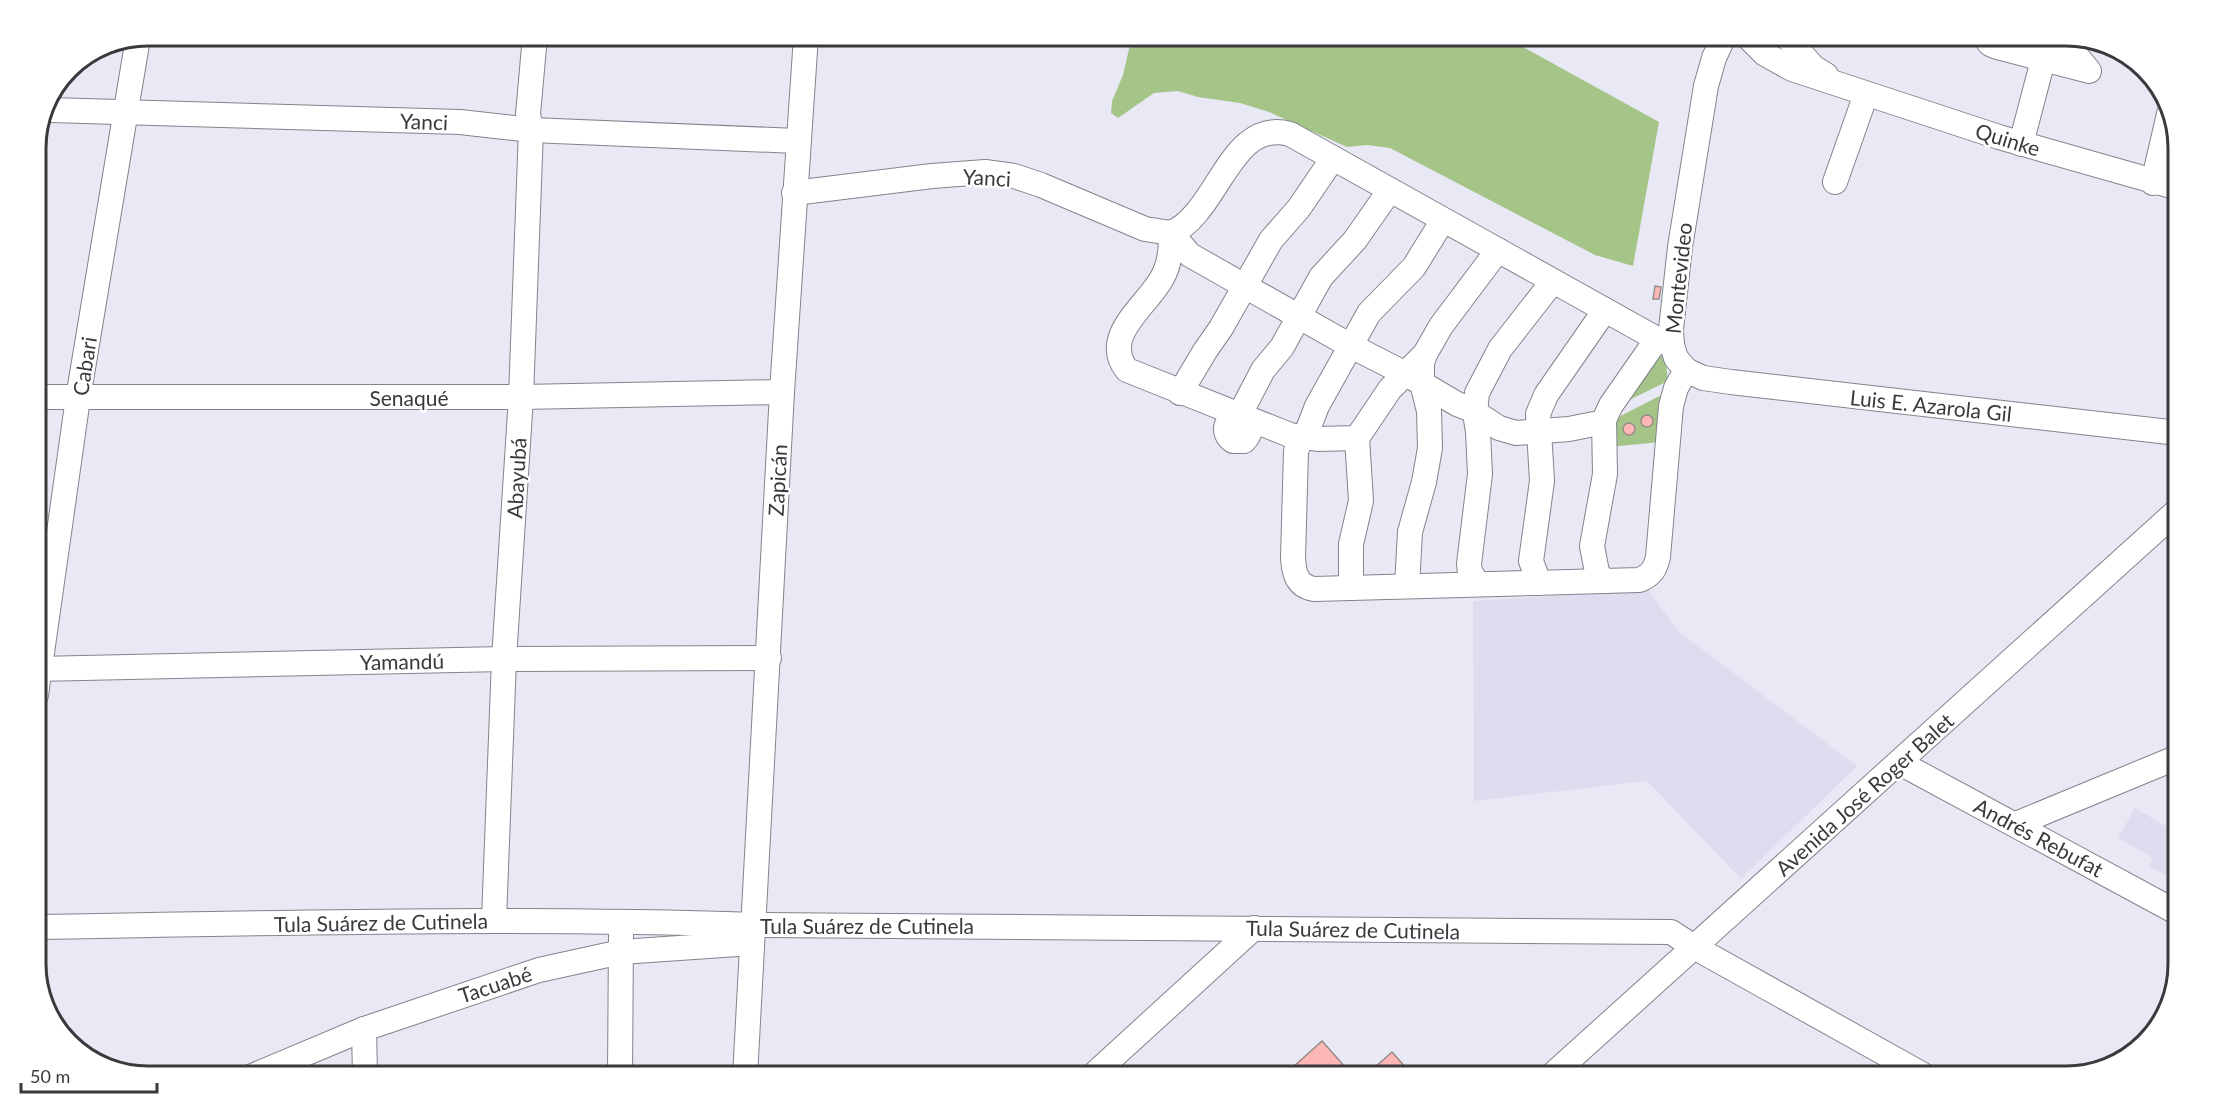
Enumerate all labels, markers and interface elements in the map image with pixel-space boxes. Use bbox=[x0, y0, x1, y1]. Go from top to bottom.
street label: Yanci bbox=[400, 108, 448, 134]
street label: Quinke bbox=[1973, 117, 2043, 161]
street label: Yanci bbox=[962, 163, 1012, 191]
street label: Montevideo bbox=[1660, 221, 1696, 335]
street label: Cabari bbox=[67, 335, 101, 397]
street label: Luis E. Azarola Gil bbox=[1849, 384, 2013, 426]
street label: Senaqué bbox=[369, 385, 449, 410]
street label: Abayubá bbox=[501, 437, 531, 519]
street label: Zapicán bbox=[763, 443, 791, 517]
street label: Yamandú bbox=[360, 648, 444, 674]
street label: Avenida José Roger Balet bbox=[1770, 707, 1958, 881]
street label: Andrés Rebufat bbox=[1970, 792, 2108, 882]
street label: Tula Suárez de Cutinela bbox=[274, 908, 488, 936]
street label: Tula Suárez de Cutinela bbox=[760, 913, 974, 938]
street label: Tula Suárez de Cutinela bbox=[1246, 915, 1460, 943]
street label: Tacuabé bbox=[455, 960, 535, 1008]
scale bar bbox=[21, 1056, 158, 1094]
text: 50 m bbox=[30, 1065, 70, 1087]

